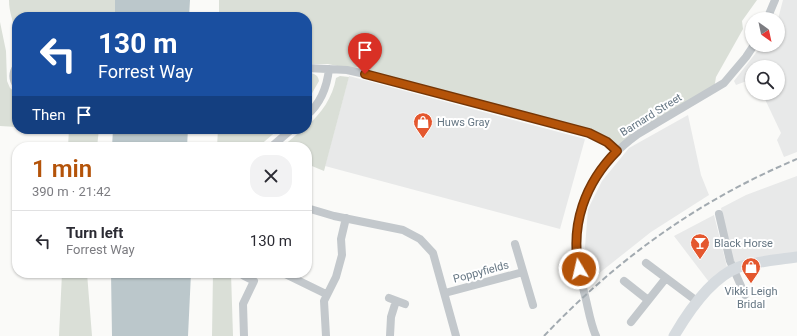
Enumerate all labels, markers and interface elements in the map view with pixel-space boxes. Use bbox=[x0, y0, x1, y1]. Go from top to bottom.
north arrow bbox=[745, 12, 785, 52]
map controls bbox=[745, 12, 785, 100]
text: 130 m bbox=[98, 27, 177, 60]
icon: left bbox=[32, 28, 84, 80]
pin bbox=[348, 33, 382, 74]
icon: arrive bbox=[354, 39, 376, 61]
button: search bbox=[745, 60, 785, 100]
text: Forrest Way bbox=[98, 61, 193, 82]
street label: Barnard Street bbox=[618, 91, 685, 139]
icon: arrive bbox=[73, 104, 95, 126]
text: Then bbox=[32, 106, 65, 124]
shop icon: Huws Gray bbox=[412, 111, 434, 139]
place label: Huws Gray bbox=[437, 116, 490, 129]
text: 1 min bbox=[32, 155, 92, 183]
button: close bbox=[250, 155, 292, 197]
text: 390 m · 21:42 bbox=[32, 184, 111, 199]
text: Turn left bbox=[66, 224, 123, 242]
icon: left bbox=[32, 230, 54, 252]
text: 130 m bbox=[250, 232, 292, 250]
bar icon: Black Horse bbox=[689, 232, 711, 260]
place label: Black Horse bbox=[714, 237, 773, 250]
text: Forrest Way bbox=[66, 242, 135, 257]
position arrow bbox=[558, 248, 600, 290]
shop icon: Vikki Leigh Bridal bbox=[740, 256, 762, 284]
street label: Poppyfields bbox=[452, 258, 511, 286]
place label: Vikki Leigh Bridal bbox=[725, 285, 777, 311]

